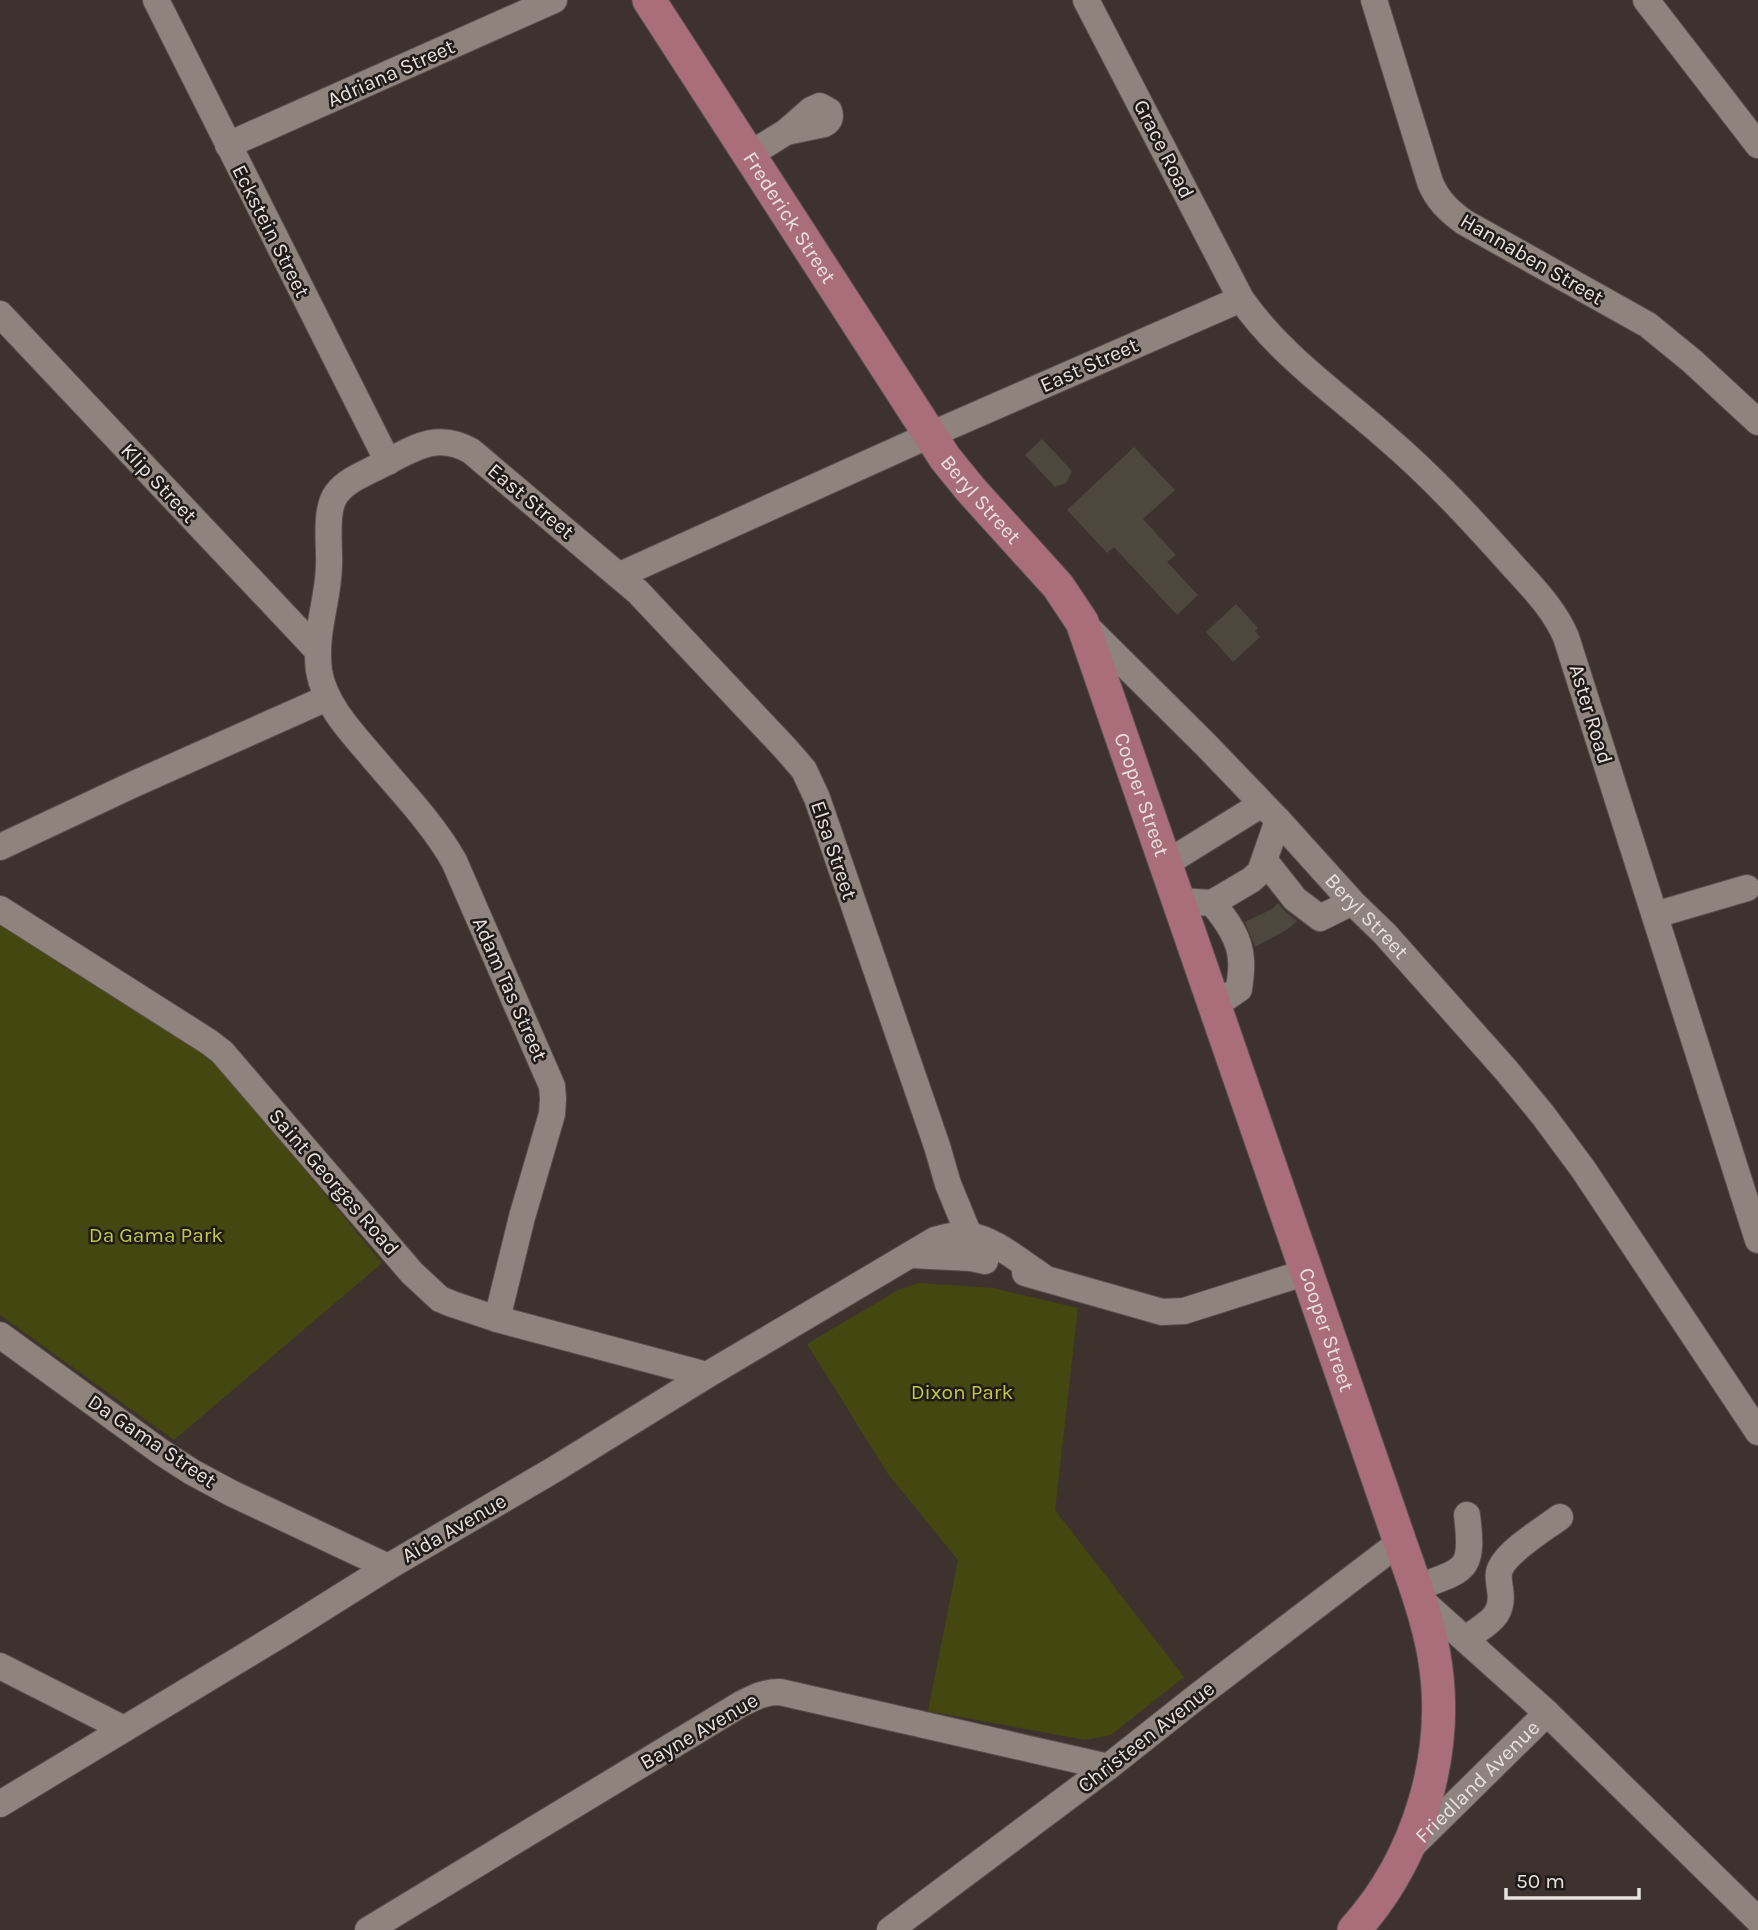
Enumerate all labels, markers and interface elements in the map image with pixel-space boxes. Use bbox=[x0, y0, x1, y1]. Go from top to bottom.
street label: Adriana Street bbox=[324, 34, 458, 112]
street label: Grace Road bbox=[1129, 96, 1199, 202]
street label: Frederick Street bbox=[738, 147, 841, 288]
street label: Eckstein Street bbox=[227, 161, 315, 301]
street label: Hannaben Street bbox=[1456, 208, 1608, 310]
street label: East Street bbox=[1036, 333, 1142, 397]
street label: Klip Street bbox=[116, 438, 202, 528]
street label: Beryl Street bbox=[936, 450, 1026, 549]
street label: East Street bbox=[483, 458, 579, 544]
street label: Aster Road bbox=[1565, 661, 1617, 767]
street label: Cooper Street bbox=[1109, 730, 1174, 860]
street label: Elsa Street bbox=[806, 797, 862, 903]
street label: Beryl Street bbox=[1320, 868, 1413, 964]
street label: Adam Tas Street bbox=[468, 913, 552, 1065]
street label: Saint Georges Road bbox=[264, 1104, 404, 1260]
park label: Da Gama Park bbox=[89, 1223, 223, 1247]
street label: Cooper Street bbox=[1294, 1265, 1359, 1395]
park label: Dixon Park bbox=[911, 1380, 1013, 1404]
street label: Da Gama Street bbox=[83, 1389, 221, 1493]
street label: Aida Avenue bbox=[398, 1488, 510, 1568]
street label: Christeen Avenue bbox=[1073, 1676, 1219, 1798]
street label: Bayne Avenue bbox=[636, 1688, 762, 1774]
street label: Friedland Avenue bbox=[1410, 1715, 1544, 1848]
scale bar bbox=[1506, 1856, 1639, 1900]
text: 50 m bbox=[1516, 1869, 1565, 1893]

